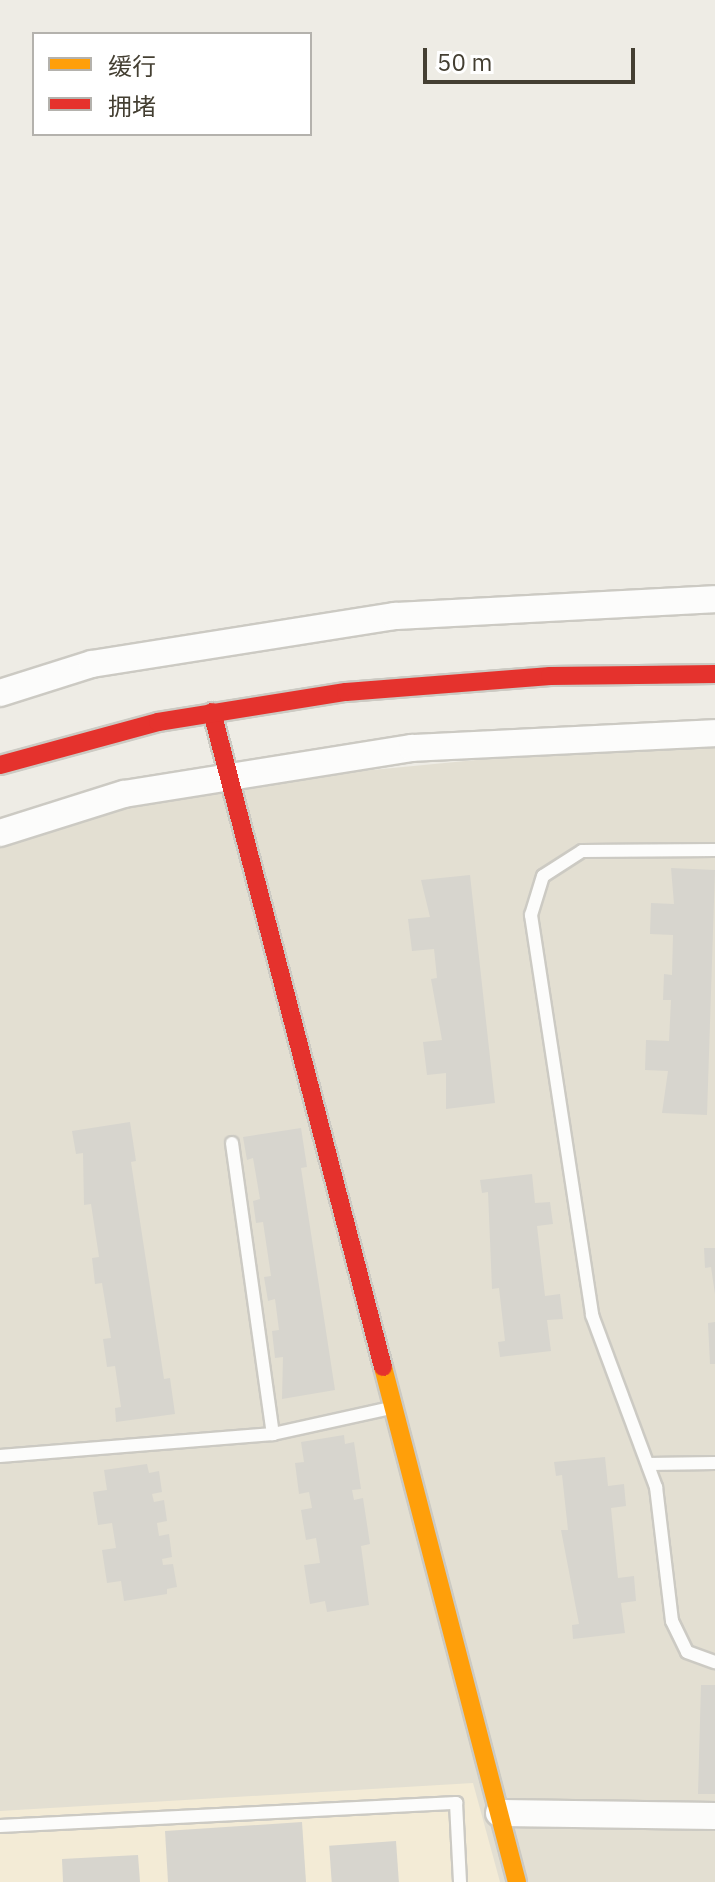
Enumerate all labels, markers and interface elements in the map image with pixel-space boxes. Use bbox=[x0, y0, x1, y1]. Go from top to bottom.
legend bbox=[32, 32, 312, 136]
scale bar bbox=[427, 32, 639, 82]
text: 50 m bbox=[437, 46, 492, 78]
text: 缓行 bbox=[108, 50, 156, 82]
text: 拥堵 bbox=[108, 90, 156, 122]

